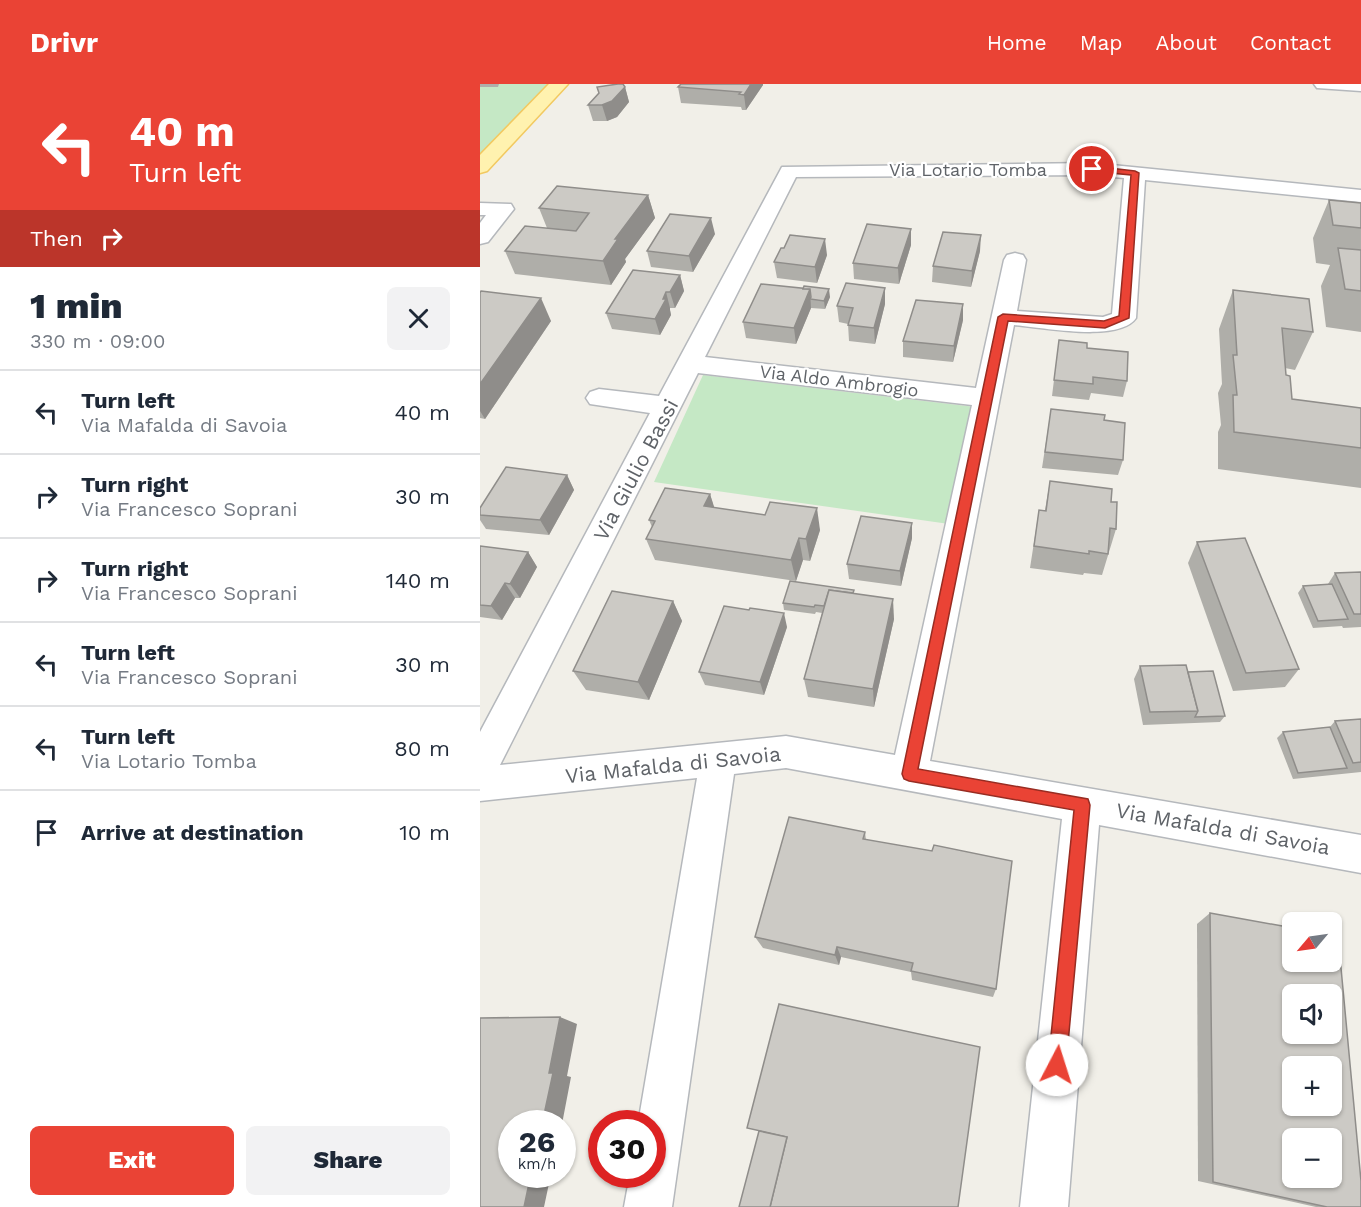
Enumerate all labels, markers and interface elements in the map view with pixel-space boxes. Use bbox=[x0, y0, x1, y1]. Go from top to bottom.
text: Drivr bbox=[30, 26, 98, 59]
text: Home bbox=[987, 30, 1047, 55]
text: Map bbox=[1080, 30, 1123, 55]
text: About bbox=[1156, 30, 1217, 55]
text: Contact bbox=[1250, 30, 1331, 55]
text: 40 m bbox=[129, 107, 235, 156]
icon: left bbox=[30, 108, 108, 186]
pin bbox=[1066, 143, 1117, 194]
icon: arrive bbox=[1075, 152, 1108, 185]
text: Turn left bbox=[129, 157, 241, 189]
street label: Via Lotario Tomba bbox=[889, 159, 1047, 180]
icon: right bbox=[95, 222, 128, 255]
text: Then bbox=[30, 226, 83, 251]
text: 1 min bbox=[30, 285, 123, 327]
button: close bbox=[387, 287, 450, 350]
text: 330 m · 09:00 bbox=[30, 329, 165, 353]
street label: Via Aldo Ambrogio bbox=[758, 360, 920, 401]
text: Turn left bbox=[81, 388, 175, 413]
street label: Via Giulio Bassi bbox=[588, 395, 683, 545]
icon: left bbox=[30, 396, 63, 429]
text: 40 m bbox=[394, 400, 450, 425]
text: Via Mafalda di Savoia bbox=[81, 413, 287, 437]
text: Turn right bbox=[81, 472, 188, 497]
icon: right bbox=[30, 480, 63, 513]
text: 30 m bbox=[395, 484, 450, 509]
text: Via Francesco Soprani bbox=[81, 497, 297, 521]
text: Turn right bbox=[81, 556, 188, 581]
icon: right bbox=[30, 564, 63, 597]
text: 140 m bbox=[386, 568, 450, 593]
text: Via Francesco Soprani bbox=[81, 581, 297, 605]
text: Turn left bbox=[81, 640, 175, 665]
icon: left bbox=[30, 648, 63, 681]
text: 30 m bbox=[395, 652, 450, 677]
text: Via Francesco Soprani bbox=[81, 665, 297, 689]
text: Turn left bbox=[81, 724, 175, 749]
icon: left bbox=[30, 732, 63, 765]
text: 80 m bbox=[394, 736, 450, 761]
street label: Via Mafalda di Savoia bbox=[564, 741, 782, 788]
text: Via Lotario Tomba bbox=[81, 749, 257, 773]
street label: Via Mafalda di Savoia bbox=[1114, 797, 1332, 860]
icon: arrive bbox=[30, 816, 63, 849]
text: Arrive at destination bbox=[81, 820, 304, 845]
text: 10 m bbox=[399, 820, 450, 845]
north arrow bbox=[1282, 912, 1342, 972]
map controls bbox=[1282, 912, 1342, 1188]
button: sound bbox=[1282, 984, 1342, 1044]
position arrow bbox=[1025, 1033, 1089, 1097]
button: + bbox=[1282, 1056, 1342, 1116]
speed limit sign: 30 bbox=[588, 1110, 666, 1188]
text: 26 bbox=[519, 1124, 555, 1159]
button: Exit bbox=[30, 1126, 234, 1195]
button: Share bbox=[246, 1126, 450, 1195]
button: − bbox=[1282, 1128, 1342, 1188]
text: km/h bbox=[518, 1155, 556, 1173]

